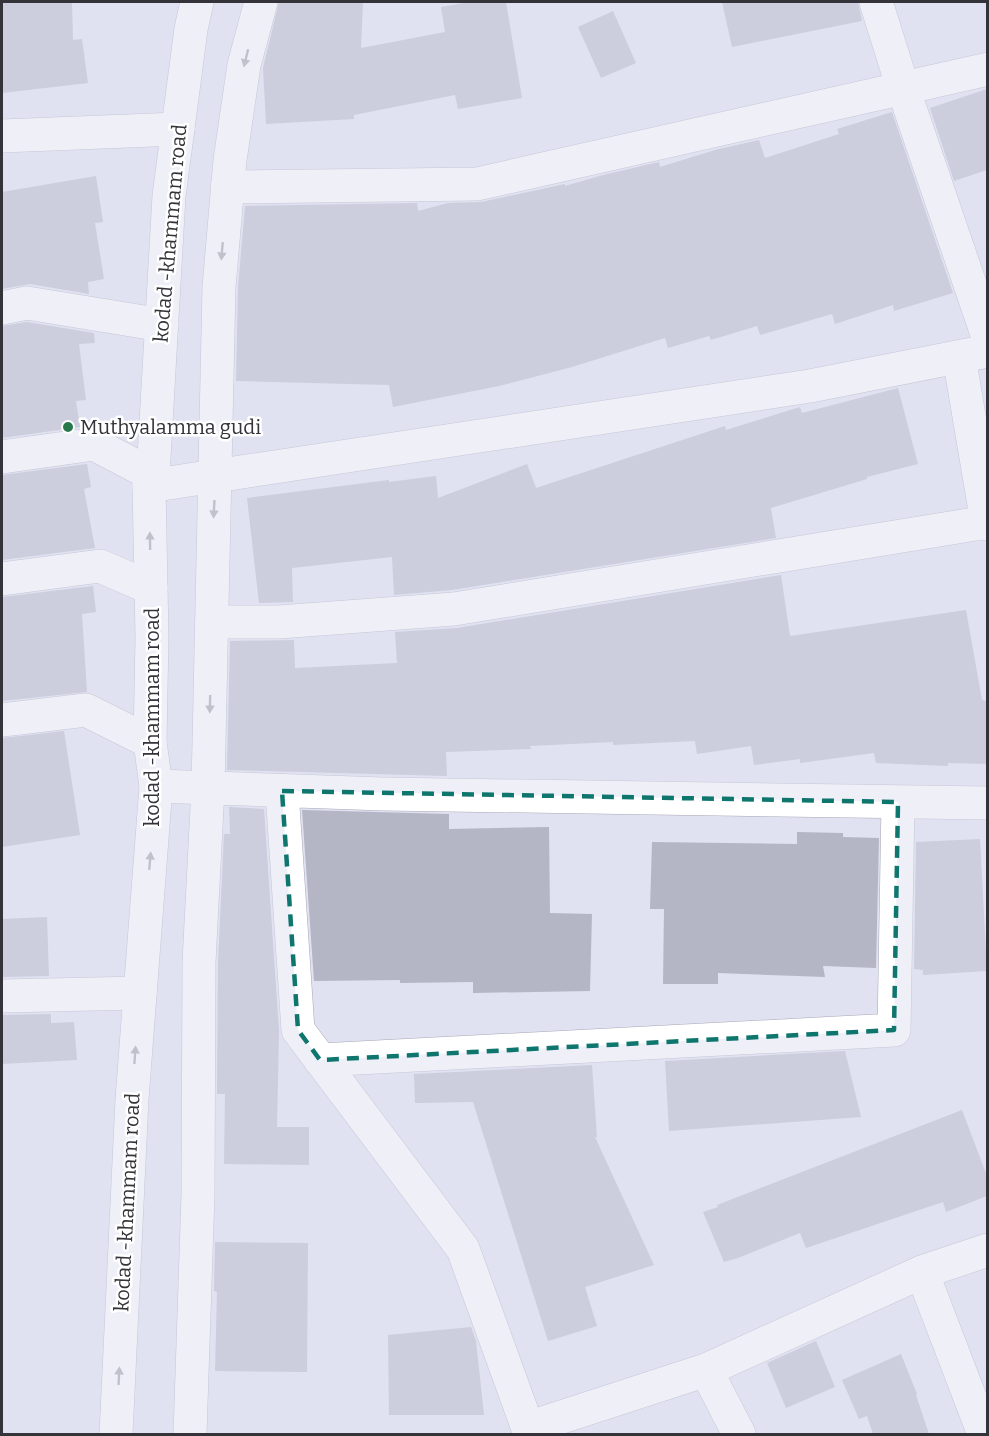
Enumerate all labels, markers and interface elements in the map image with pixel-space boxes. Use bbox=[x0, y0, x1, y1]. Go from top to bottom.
one-way arrow bbox=[241, 49, 251, 67]
street label: kodad -khammam road bbox=[149, 123, 192, 343]
one-way arrow bbox=[217, 242, 227, 261]
place label: Muthyalamma gudi bbox=[80, 415, 261, 439]
marker: Muthyalamma gudi bbox=[61, 420, 75, 434]
one-way arrow bbox=[209, 500, 218, 519]
one-way arrow bbox=[146, 531, 155, 550]
street label: kodad -khammam road bbox=[140, 607, 164, 826]
one-way arrow bbox=[205, 695, 215, 714]
one-way arrow bbox=[145, 852, 155, 871]
one-way arrow bbox=[130, 1046, 140, 1065]
street label: kodad -khammam road bbox=[109, 1092, 145, 1312]
one-way arrow bbox=[114, 1367, 123, 1386]

